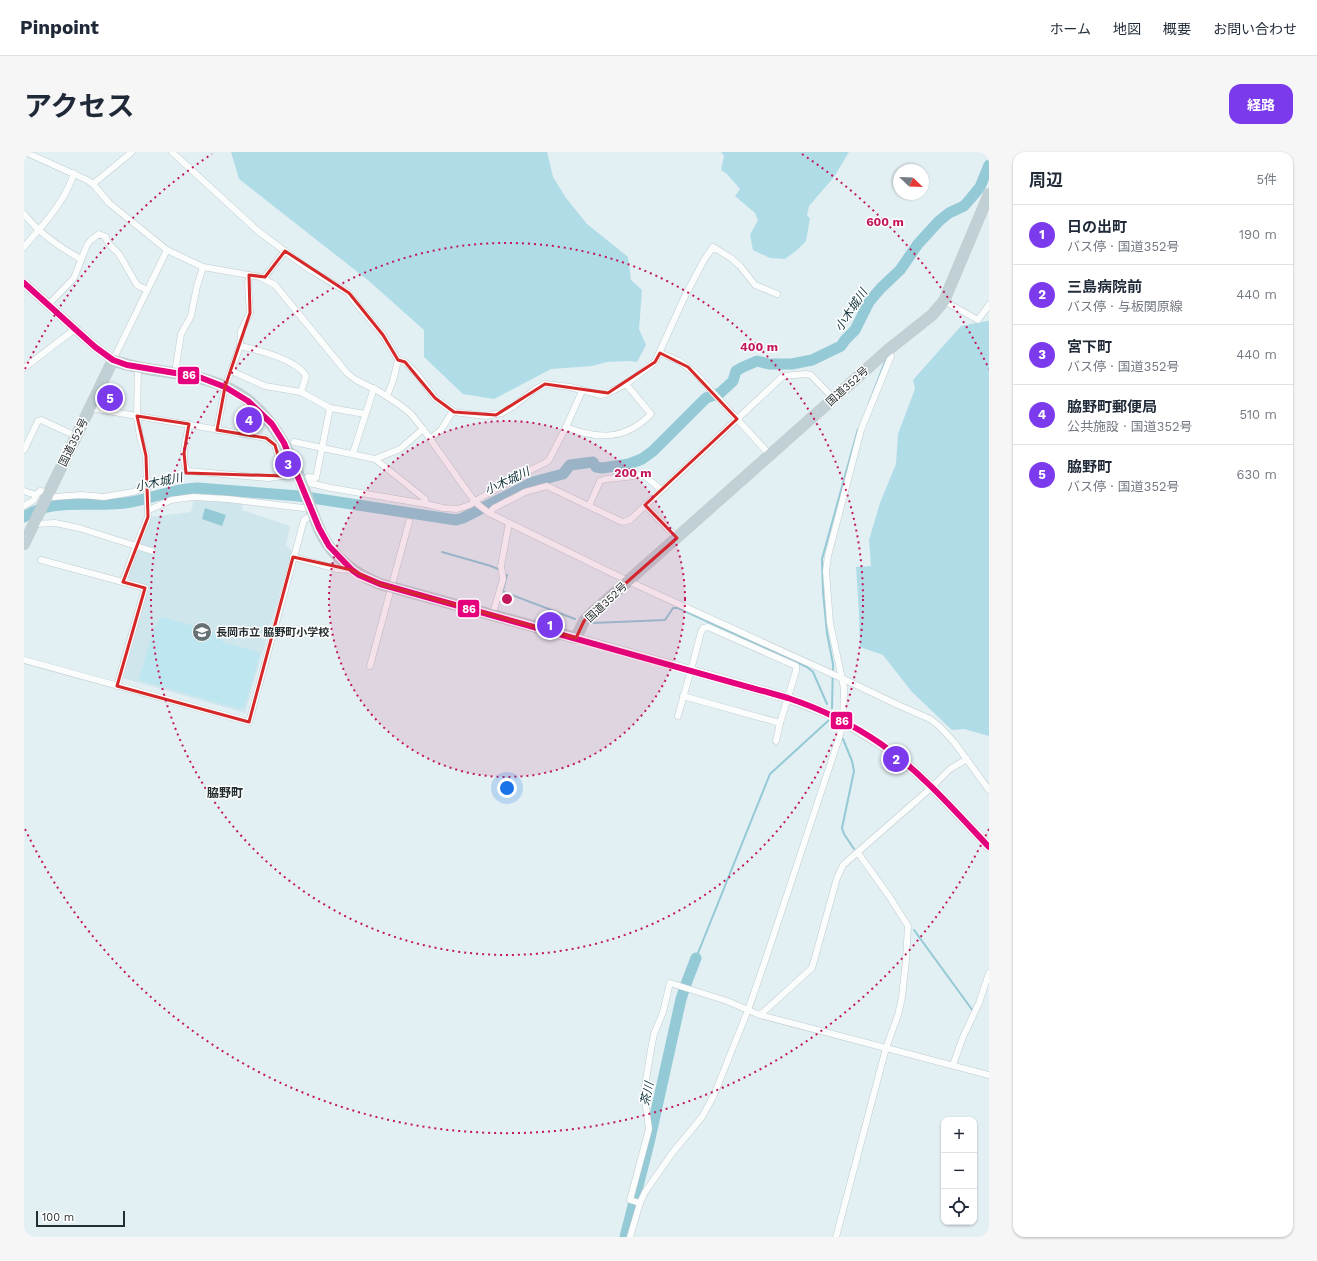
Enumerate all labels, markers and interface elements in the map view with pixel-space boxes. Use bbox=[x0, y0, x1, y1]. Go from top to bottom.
text: Pinpoint bbox=[20, 16, 99, 39]
text: ホーム bbox=[1049, 21, 1091, 37]
text: 地図 bbox=[1113, 21, 1141, 37]
text: 概要 bbox=[1163, 21, 1191, 37]
text: お問い合わせ bbox=[1213, 21, 1297, 37]
button: 経路 bbox=[1229, 84, 1293, 124]
text: アクセス bbox=[24, 90, 135, 123]
north arrow bbox=[893, 164, 929, 200]
text: 周辺 bbox=[1029, 170, 1063, 190]
text: 5件 bbox=[1256, 172, 1277, 187]
text: 600 m bbox=[866, 215, 904, 229]
text: 日の出町 bbox=[1067, 218, 1127, 236]
text: 1 bbox=[1039, 227, 1045, 242]
text: 190 m bbox=[1239, 227, 1277, 242]
text: バス停 · 国道352号 bbox=[1067, 239, 1180, 254]
text: 三島病院前 bbox=[1067, 278, 1142, 296]
water label: 小木城川 bbox=[832, 285, 871, 334]
text: 2 bbox=[1038, 287, 1046, 302]
text: 440 m bbox=[1236, 287, 1277, 302]
text: バス停 · 与板関原線 bbox=[1067, 299, 1183, 314]
text: 宮下町 bbox=[1067, 338, 1112, 356]
text: 400 m bbox=[740, 340, 778, 354]
text: 3 bbox=[1038, 347, 1046, 362]
text: 440 m bbox=[1236, 347, 1277, 362]
text: バス停 · 国道352号 bbox=[1067, 359, 1180, 374]
street label: 国道352号 bbox=[824, 364, 871, 409]
line badge: 86 bbox=[177, 366, 200, 385]
text: 86 bbox=[182, 369, 196, 382]
pin: 5 bbox=[97, 383, 123, 413]
text: 脇野町郵便局 bbox=[1067, 398, 1157, 416]
pin: 4 bbox=[236, 405, 262, 435]
text: 4 bbox=[1038, 407, 1046, 422]
text: 510 m bbox=[1239, 407, 1277, 422]
street label: 国道352号 bbox=[56, 416, 91, 469]
text: 公共施設 · 国道352号 bbox=[1067, 419, 1193, 434]
pin: 3 bbox=[275, 449, 301, 479]
text: 脇野町 bbox=[1067, 458, 1112, 476]
water label: 小木城川 bbox=[482, 464, 534, 497]
text: 200 m bbox=[614, 466, 652, 480]
text: 5 bbox=[1038, 467, 1046, 482]
text: 630 m bbox=[1237, 467, 1277, 482]
water label: 小木城川 bbox=[134, 470, 186, 494]
text: バス停 · 国道352号 bbox=[1067, 479, 1180, 494]
street label: 国道352号 bbox=[583, 580, 630, 625]
centre of rings bbox=[500, 592, 514, 606]
line badge: 86 bbox=[457, 599, 480, 618]
text: 86 bbox=[462, 603, 476, 616]
pin: 1 bbox=[537, 610, 563, 640]
school or university icon: 長岡市立 脇野町小学校 bbox=[191, 621, 213, 643]
place label: 長岡市立 脇野町小学校 bbox=[216, 626, 329, 639]
line badge: 86 bbox=[830, 711, 853, 730]
text: 86 bbox=[835, 715, 849, 728]
pin: 2 bbox=[883, 744, 909, 774]
your location bbox=[497, 778, 517, 798]
district label: 脇野町 bbox=[207, 786, 243, 800]
water label: 茶川 bbox=[638, 1079, 657, 1107]
map controls bbox=[941, 1117, 977, 1225]
button: + bbox=[941, 1117, 977, 1153]
button: − bbox=[941, 1153, 977, 1189]
button: locate bbox=[941, 1189, 977, 1225]
scale bar bbox=[36, 1209, 125, 1228]
text: 100 m bbox=[42, 1211, 74, 1224]

